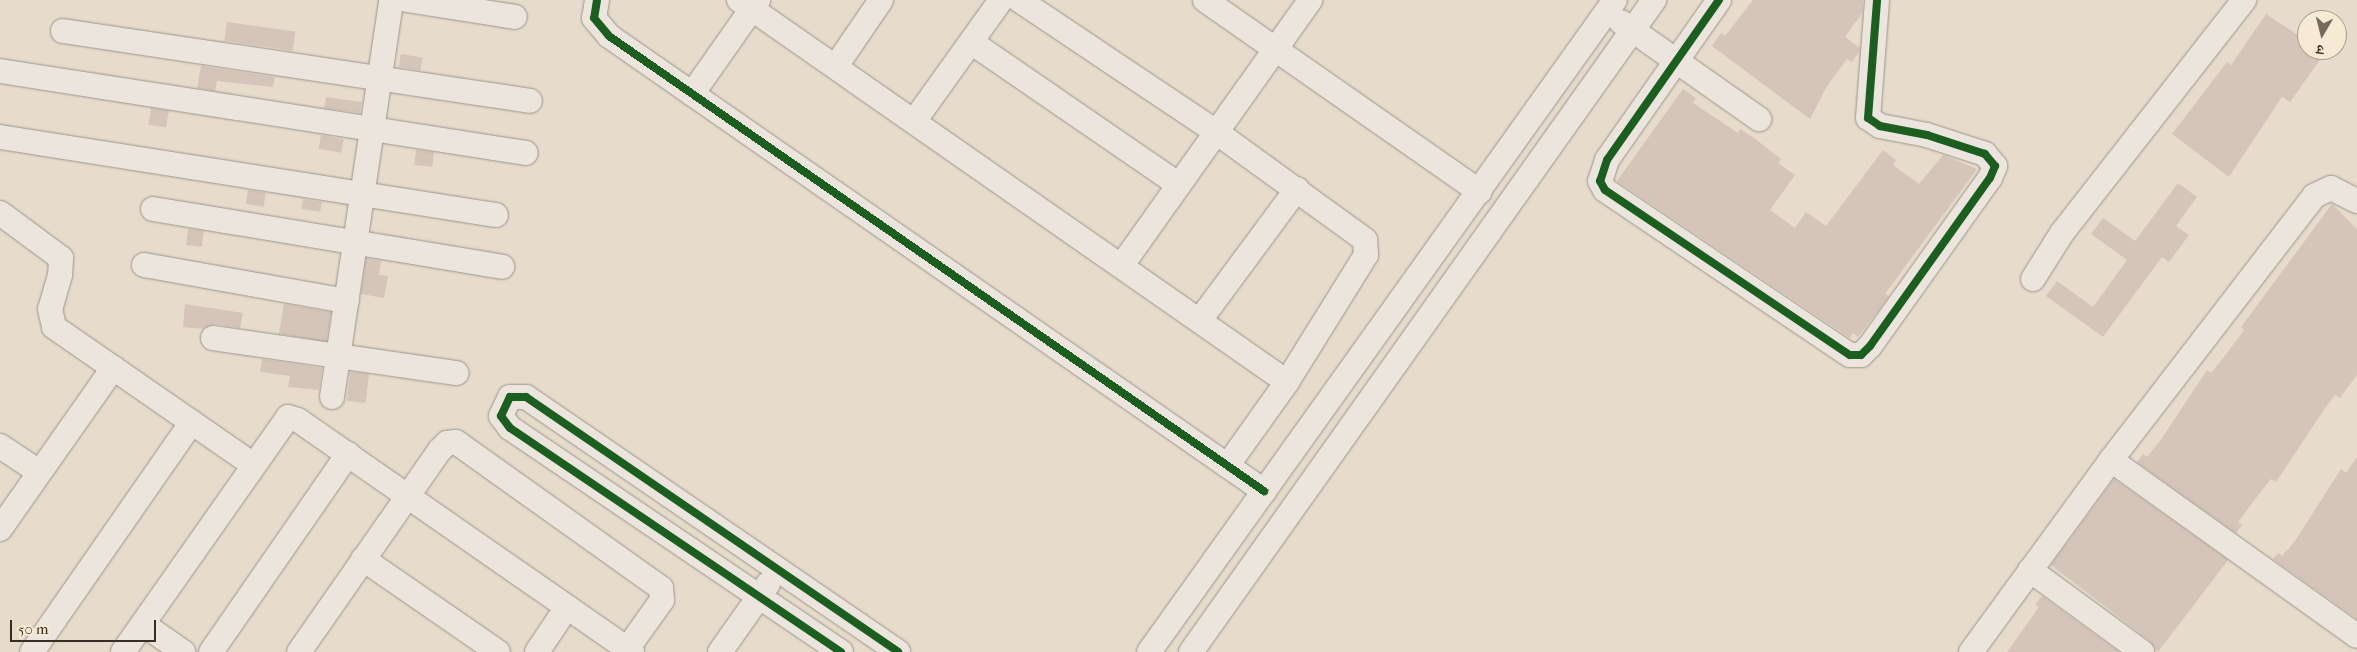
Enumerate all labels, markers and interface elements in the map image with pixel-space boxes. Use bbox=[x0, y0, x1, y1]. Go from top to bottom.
north arrow bbox=[2297, 10, 2347, 60]
text: उ bbox=[2315, 40, 2325, 58]
scale bar bbox=[12, 610, 159, 642]
text: 50 m bbox=[18, 620, 48, 638]

